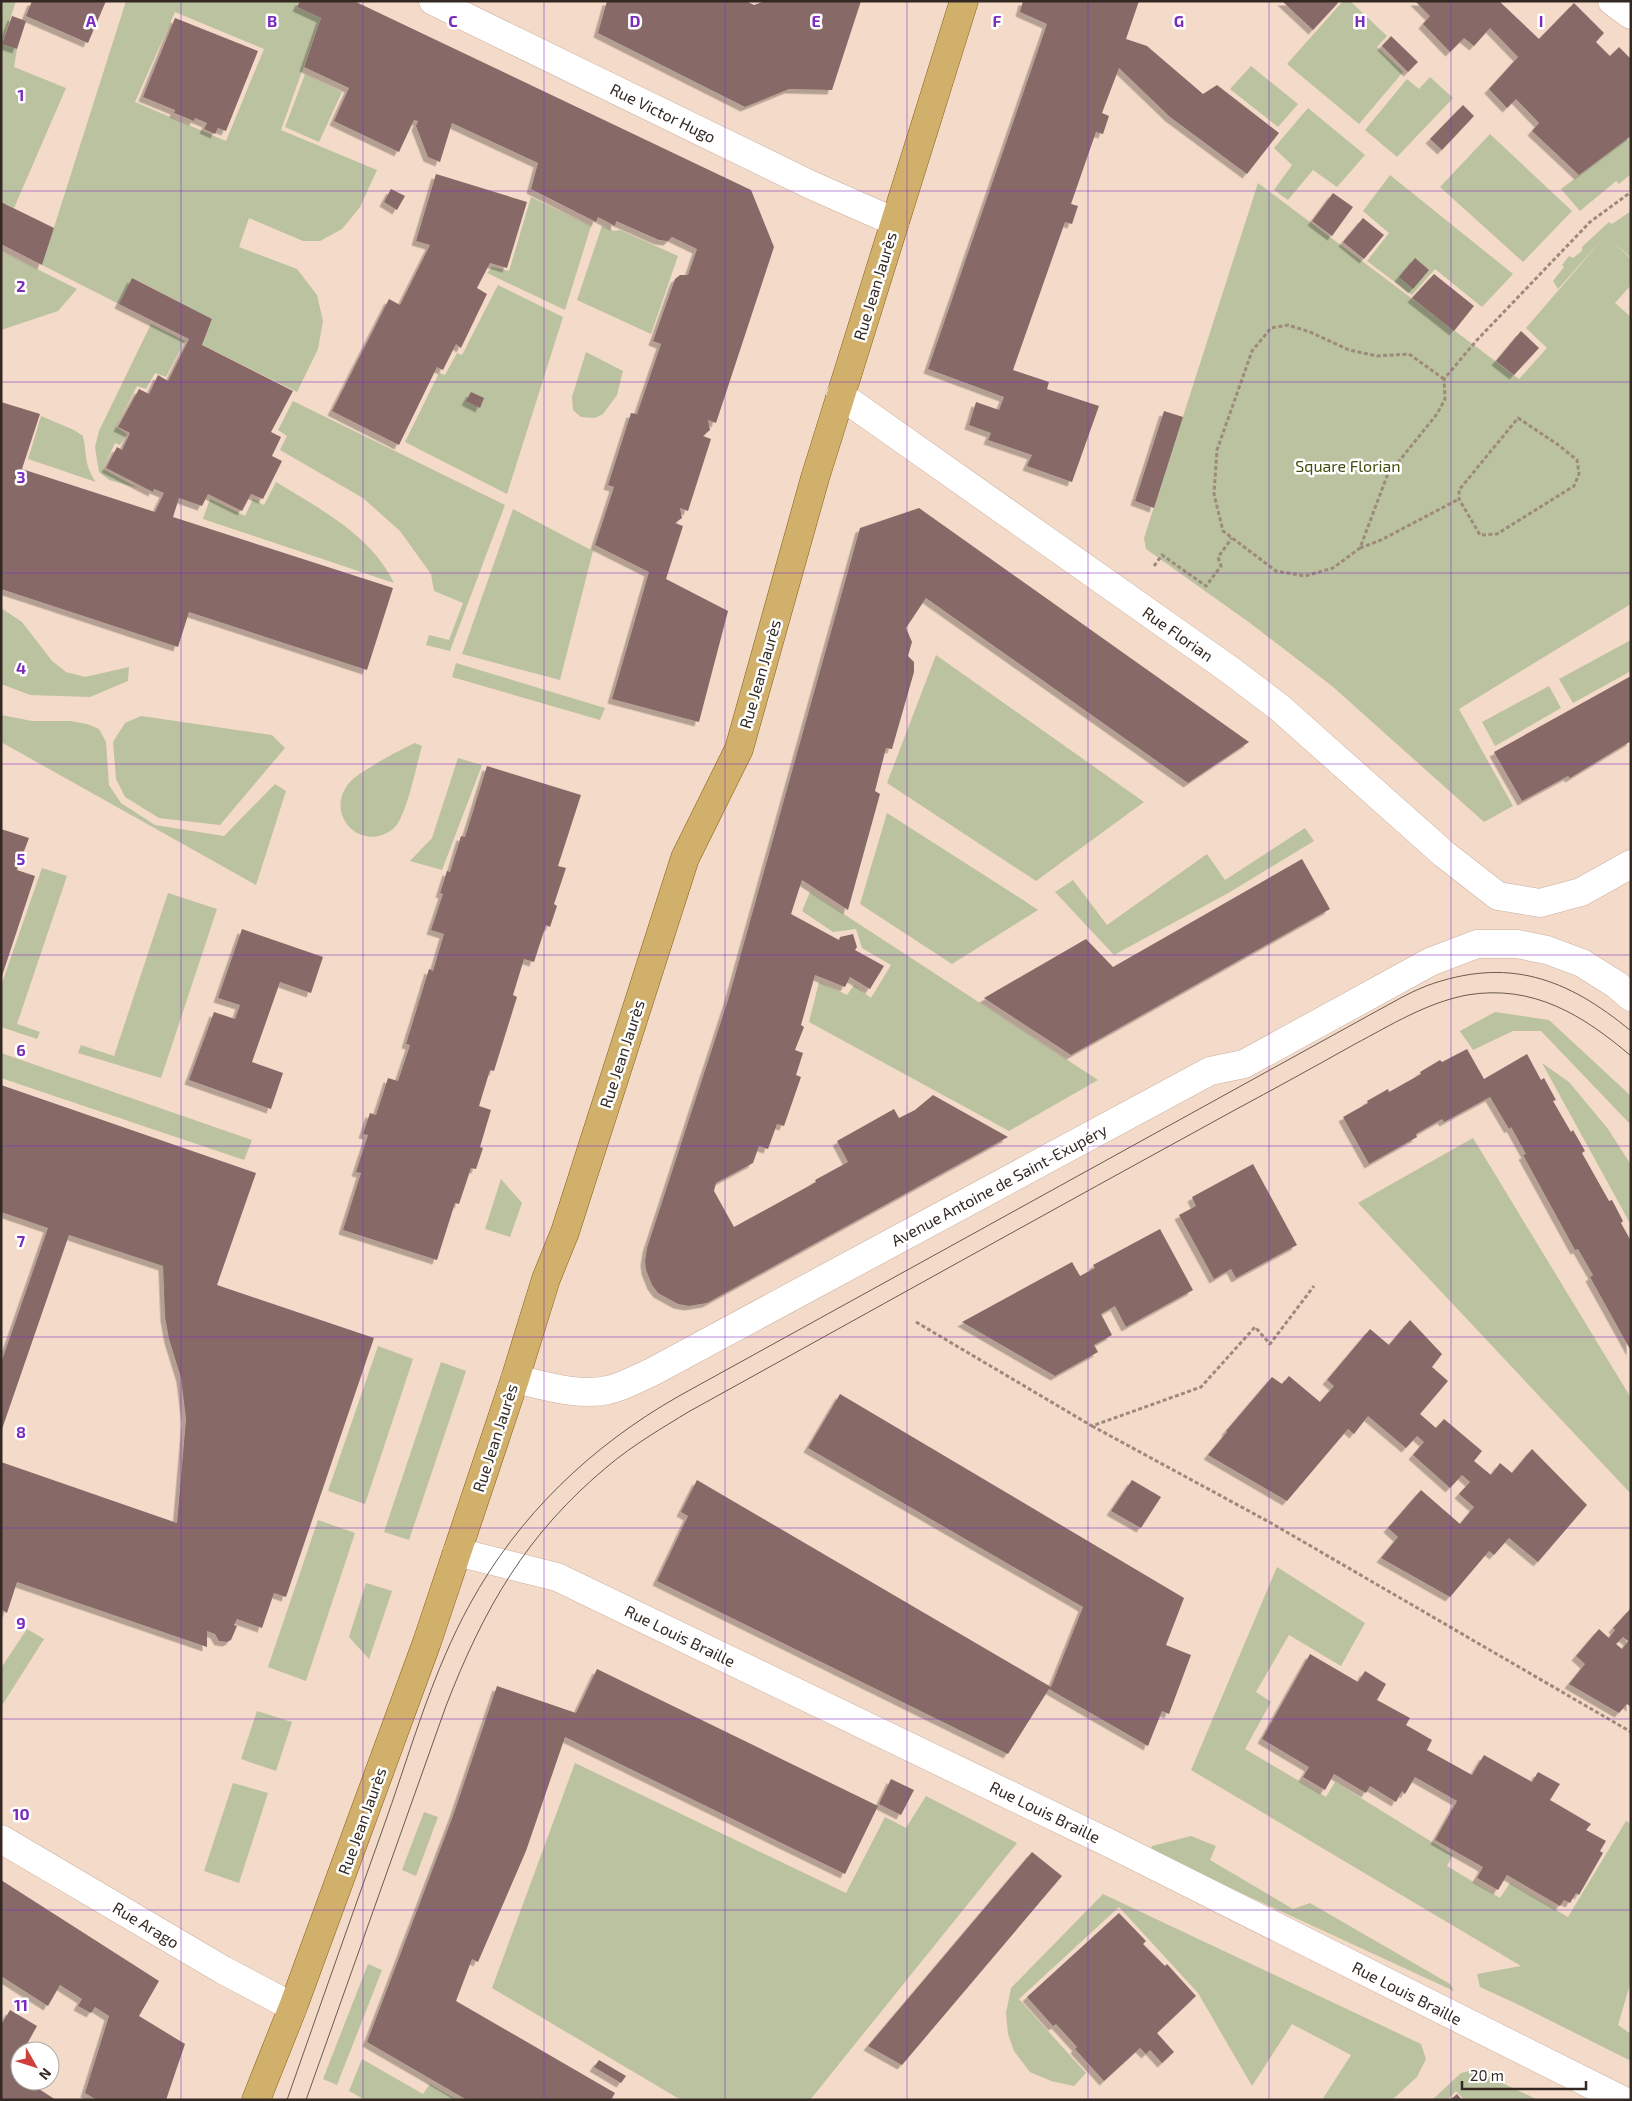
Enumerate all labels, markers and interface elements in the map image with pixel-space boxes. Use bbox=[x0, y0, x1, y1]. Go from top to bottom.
text: A bbox=[86, 11, 97, 30]
text: B bbox=[267, 11, 277, 30]
text: C bbox=[448, 11, 458, 30]
text: D bbox=[630, 11, 641, 30]
text: E bbox=[811, 11, 821, 30]
text: F bbox=[993, 11, 1002, 30]
text: G bbox=[1174, 11, 1184, 30]
text: H bbox=[1354, 11, 1366, 30]
text: I bbox=[1539, 11, 1543, 30]
street label: Rue Victor Hugo bbox=[607, 79, 719, 146]
text: 1 bbox=[18, 85, 24, 104]
street label: Rue Jean Jaurès bbox=[849, 229, 900, 342]
text: 2 bbox=[16, 276, 26, 295]
park label: Square Florian bbox=[1295, 456, 1401, 475]
text: 3 bbox=[16, 467, 26, 486]
street label: Rue Florian bbox=[1139, 602, 1217, 665]
street label: Rue Jean Jaurès bbox=[735, 617, 784, 731]
text: 4 bbox=[16, 658, 26, 677]
text: 5 bbox=[17, 849, 26, 868]
street label: Rue Jean Jaurès bbox=[595, 997, 648, 1110]
text: 6 bbox=[16, 1040, 26, 1059]
street label: Avenue Antoine de Saint-Exupéry bbox=[888, 1119, 1110, 1250]
text: 7 bbox=[17, 1231, 26, 1250]
street label: Rue Jean Jaurès bbox=[468, 1381, 521, 1494]
text: 8 bbox=[16, 1422, 26, 1441]
street label: Rue Louis Braille bbox=[622, 1601, 739, 1670]
text: 9 bbox=[16, 1613, 26, 1632]
street label: Rue Jean Jaurès bbox=[333, 1765, 390, 1877]
street label: Rue Louis Braille bbox=[987, 1777, 1104, 1846]
text: 10 bbox=[12, 1804, 30, 1823]
street label: Rue Arago bbox=[110, 1897, 183, 1952]
street label: Rue Louis Braille bbox=[1349, 1957, 1465, 2028]
text: 11 bbox=[14, 1995, 28, 2014]
north arrow bbox=[10, 2041, 60, 2091]
scale bar bbox=[1462, 2058, 1586, 2090]
text: N bbox=[36, 2065, 55, 2084]
text: 20 m bbox=[1470, 2066, 1504, 2084]

